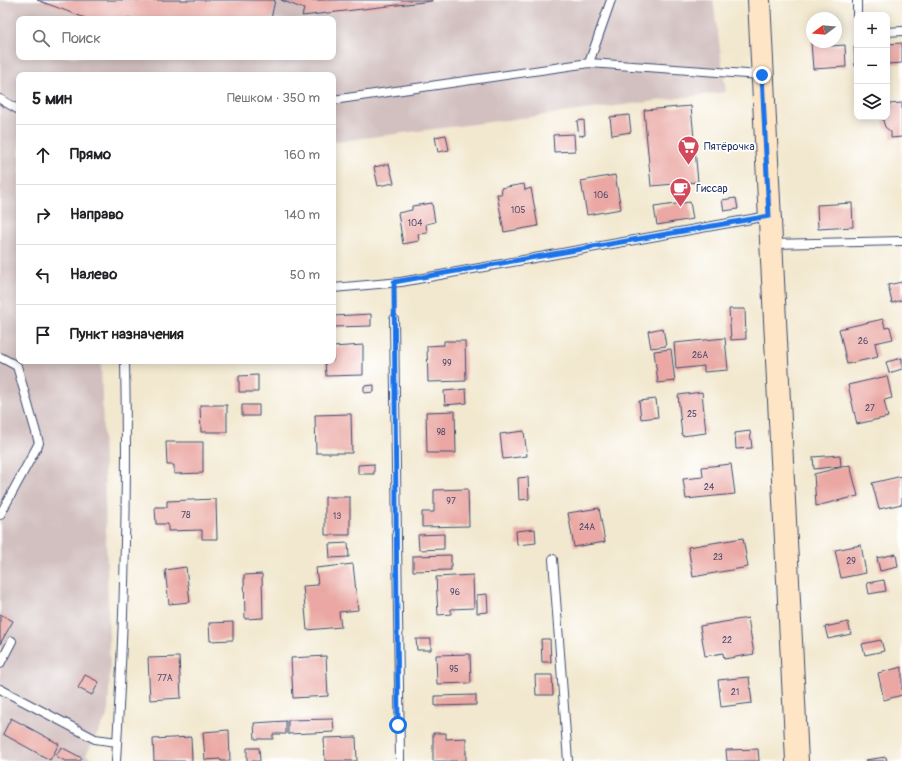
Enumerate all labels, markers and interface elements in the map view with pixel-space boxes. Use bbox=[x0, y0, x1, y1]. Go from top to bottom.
north arrow bbox=[806, 12, 842, 48]
map controls bbox=[854, 12, 890, 120]
button: + bbox=[854, 12, 890, 48]
search box bbox=[16, 16, 336, 60]
icon: search bbox=[30, 27, 52, 49]
text: Поиск bbox=[62, 29, 101, 48]
button: − bbox=[854, 48, 890, 84]
route end bbox=[753, 66, 771, 84]
button: layers bbox=[854, 84, 890, 120]
text: 5 мин bbox=[32, 88, 72, 109]
text: Пешком · 350 m bbox=[227, 90, 320, 106]
supermarket icon: Пятёрочка bbox=[676, 133, 702, 166]
place label: Пятёрочка bbox=[704, 140, 755, 153]
icon: ahead bbox=[32, 144, 54, 166]
text: Прямо bbox=[70, 145, 111, 164]
text: 160 m bbox=[284, 147, 320, 163]
cafe icon: Гиссар bbox=[667, 175, 693, 208]
place label: Гиссар bbox=[696, 182, 728, 195]
house number: 106 bbox=[594, 190, 608, 201]
icon: right bbox=[32, 204, 54, 226]
text: Направо bbox=[70, 205, 124, 224]
house number: 105 bbox=[511, 205, 525, 216]
text: 140 m bbox=[284, 207, 320, 223]
house number: 104 bbox=[408, 218, 423, 229]
icon: left bbox=[32, 264, 54, 286]
text: Налево bbox=[70, 265, 117, 284]
text: 50 m bbox=[290, 267, 320, 283]
icon: arrive bbox=[32, 324, 54, 346]
text: Пункт назначения bbox=[70, 325, 184, 344]
house number: 26 bbox=[858, 336, 868, 347]
house number: 26А bbox=[692, 350, 708, 361]
house number: 99 bbox=[442, 358, 452, 369]
house number: 27 bbox=[865, 403, 875, 414]
house number: 25 bbox=[687, 409, 697, 420]
house number: 98 bbox=[436, 427, 446, 438]
house number: 24 bbox=[704, 482, 715, 493]
house number: 97 bbox=[446, 496, 456, 507]
house number: 78 bbox=[181, 510, 191, 521]
house number: 13 bbox=[333, 511, 341, 522]
house number: 24А bbox=[579, 522, 595, 533]
house number: 23 bbox=[713, 552, 723, 563]
house number: 29 bbox=[846, 556, 856, 567]
house number: 96 bbox=[450, 587, 460, 598]
house number: 22 bbox=[722, 635, 732, 646]
house number: 95 bbox=[449, 664, 459, 675]
house number: 77А bbox=[157, 673, 173, 684]
house number: 21 bbox=[731, 687, 739, 698]
route start bbox=[389, 716, 407, 734]

